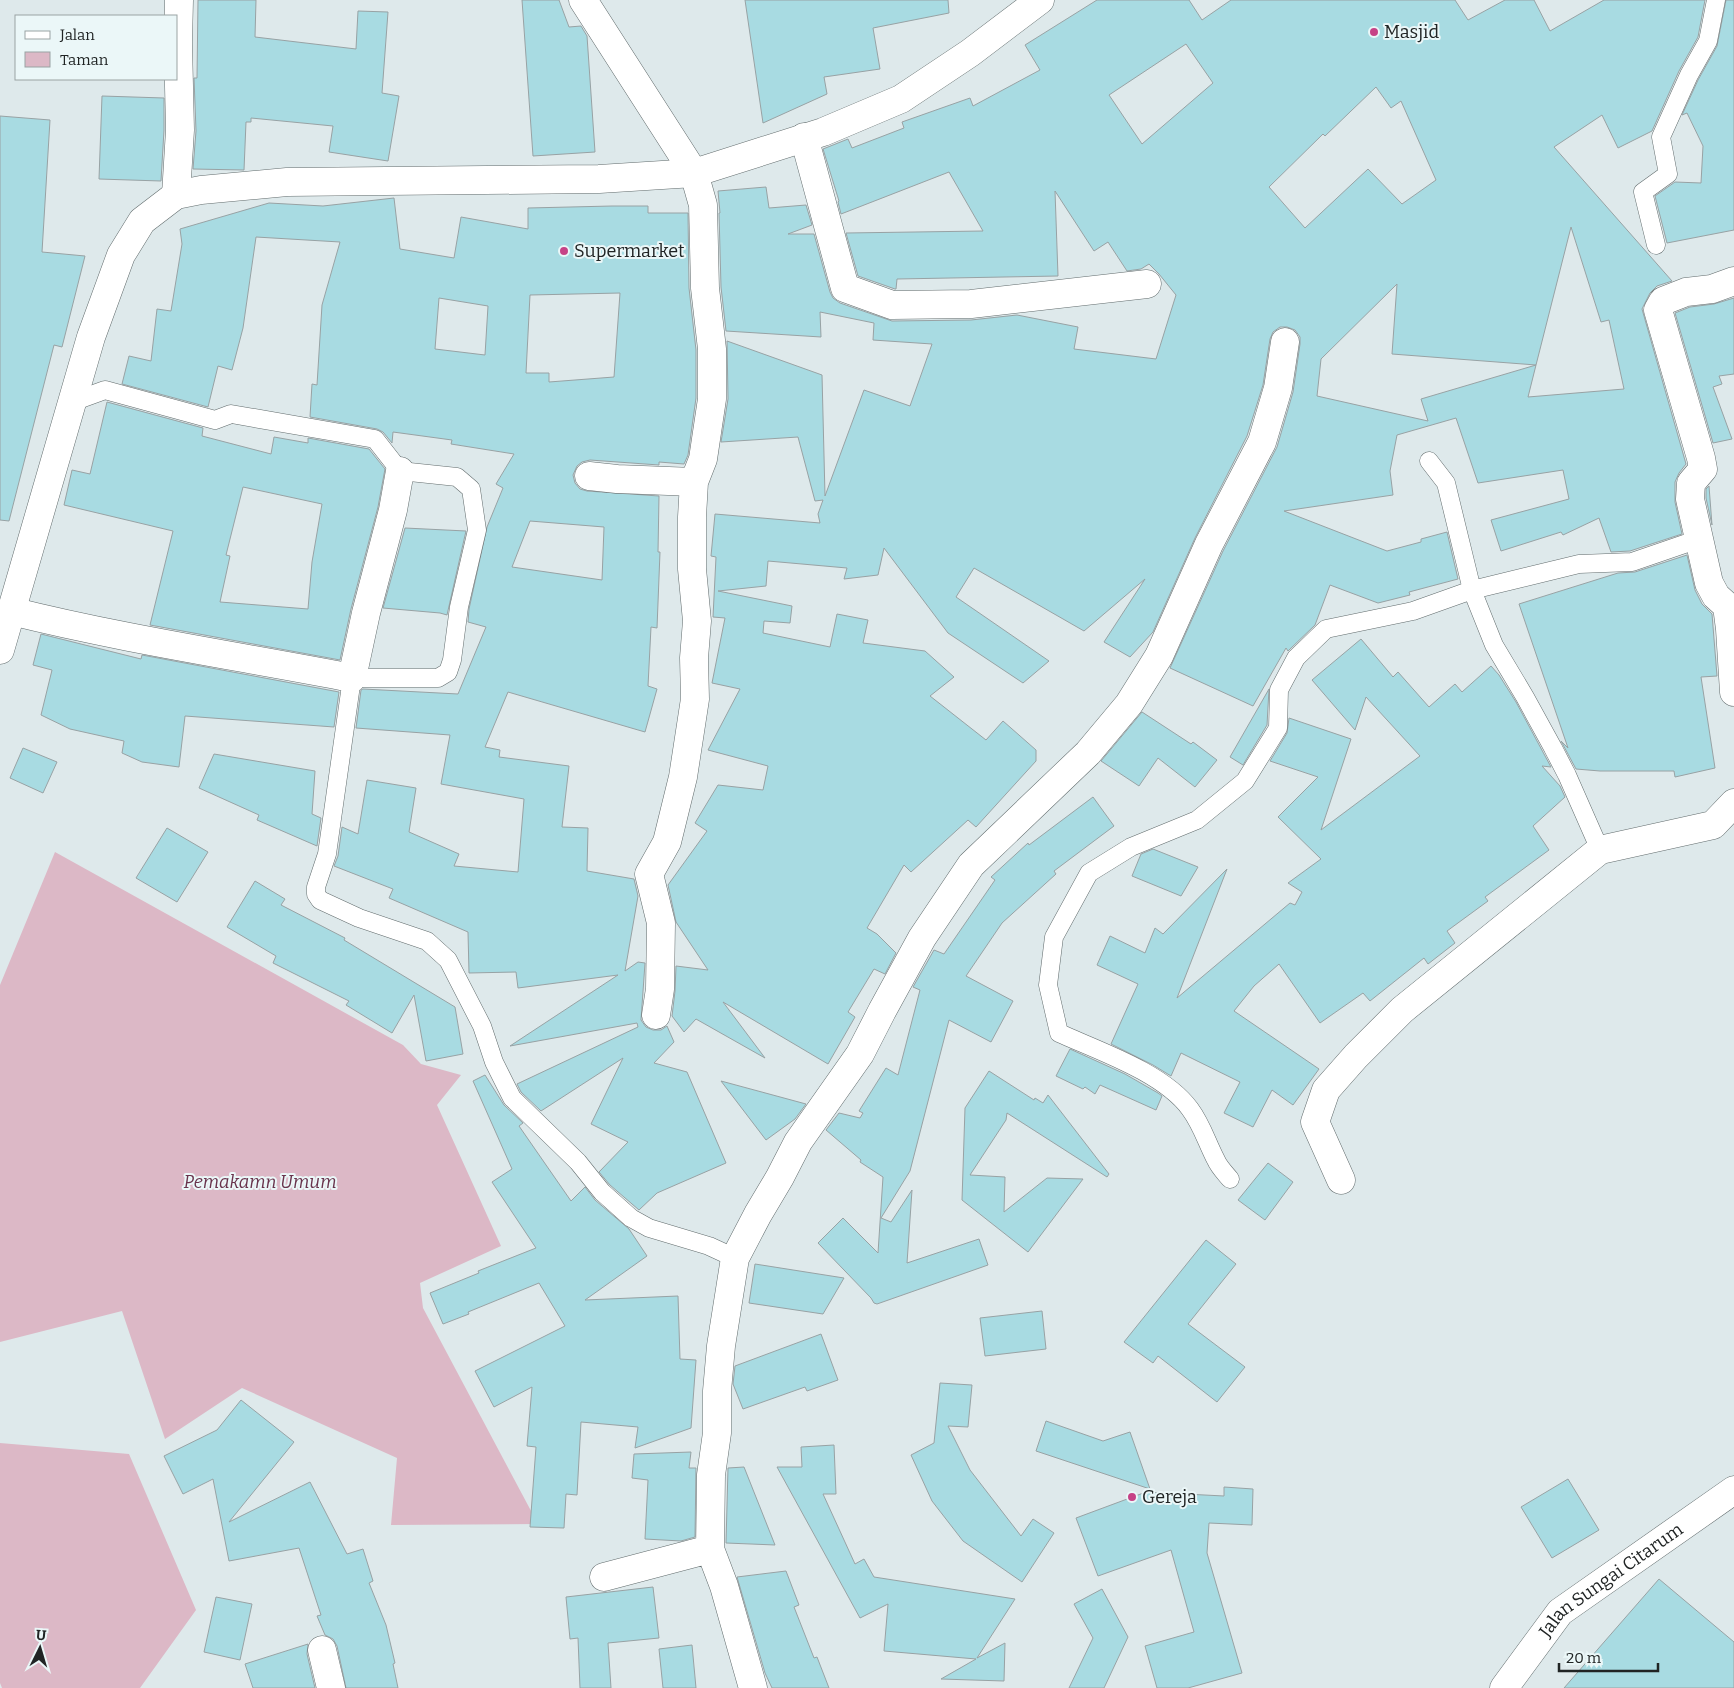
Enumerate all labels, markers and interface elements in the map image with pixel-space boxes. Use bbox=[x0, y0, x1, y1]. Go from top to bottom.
legend bbox=[15, 15, 178, 80]
place label: Masjid bbox=[1384, 21, 1439, 43]
text: Jalan bbox=[59, 26, 95, 44]
marker: Masjid bbox=[1368, 26, 1380, 38]
text: Taman bbox=[60, 51, 109, 69]
place label: Supermarket bbox=[574, 240, 685, 262]
marker: Supermarket bbox=[558, 245, 570, 257]
park label: Pemakamn Umum bbox=[183, 1171, 337, 1193]
place label: Gereja bbox=[1142, 1486, 1197, 1508]
marker: Gereja bbox=[1126, 1491, 1138, 1503]
street label: Jalan Sungai Citarum bbox=[1534, 1518, 1687, 1642]
north arrow bbox=[15, 1623, 65, 1673]
text: U bbox=[35, 1627, 48, 1645]
scale bar bbox=[1559, 1640, 1658, 1672]
text: 20 m bbox=[1566, 1649, 1602, 1667]

